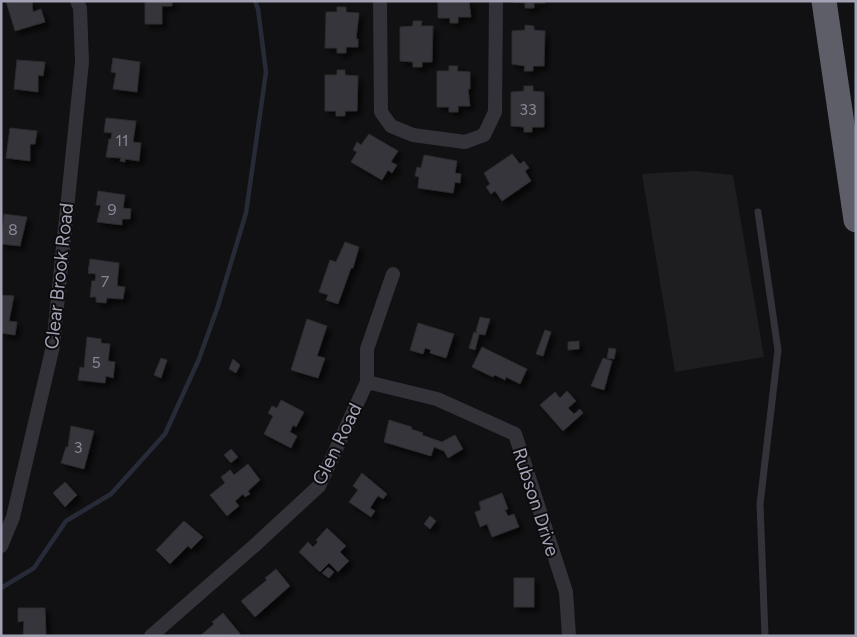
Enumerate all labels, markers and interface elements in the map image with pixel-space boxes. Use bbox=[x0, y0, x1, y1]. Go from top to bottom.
house number: 33 bbox=[519, 100, 537, 119]
house number: 11 bbox=[115, 131, 129, 150]
house number: 9 bbox=[107, 200, 117, 219]
street label: Clear Brook Road bbox=[40, 202, 78, 350]
house number: 8 bbox=[8, 220, 18, 239]
house number: 7 bbox=[101, 272, 110, 291]
house number: 5 bbox=[91, 353, 101, 372]
street label: Glen Road bbox=[307, 399, 367, 489]
house number: 3 bbox=[74, 438, 82, 457]
street label: Rubson Drive bbox=[508, 445, 564, 559]

